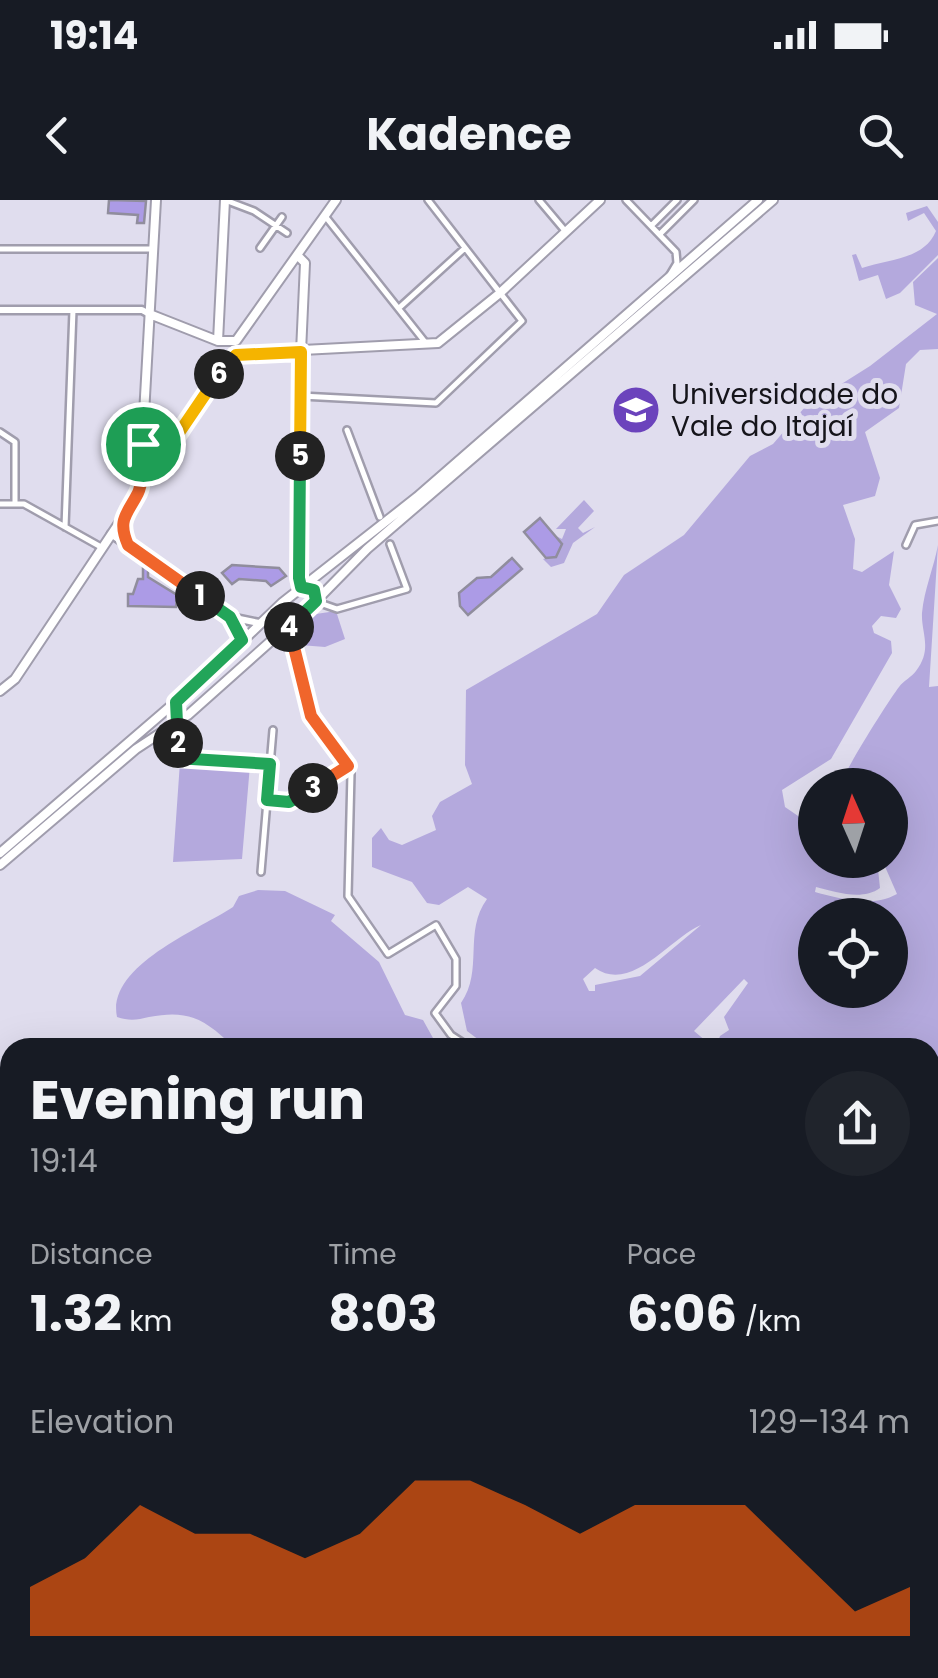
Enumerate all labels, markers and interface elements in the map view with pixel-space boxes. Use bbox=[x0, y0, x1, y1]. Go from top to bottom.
text: 19:14 bbox=[50, 9, 138, 62]
text: Kadence bbox=[366, 103, 572, 166]
icon: back bbox=[30, 108, 85, 163]
icon: search bbox=[853, 108, 908, 163]
pin: 6 bbox=[194, 349, 244, 399]
text: 6 bbox=[210, 354, 228, 393]
place label: Universidade do Vale do Itajaí bbox=[671, 375, 898, 446]
school or university icon: Universidade do Vale do Itajaí bbox=[610, 384, 662, 436]
pin bbox=[101, 402, 186, 487]
icon: arrive bbox=[116, 417, 171, 472]
pin: 5 bbox=[275, 431, 325, 481]
text: 5 bbox=[291, 436, 309, 475]
pin: 1 bbox=[175, 571, 225, 621]
text: 1 bbox=[195, 576, 205, 615]
pin: 4 bbox=[264, 602, 314, 652]
text: 4 bbox=[280, 607, 298, 646]
pin: 2 bbox=[153, 718, 203, 768]
text: 2 bbox=[170, 723, 186, 762]
pin: 3 bbox=[288, 763, 338, 813]
text: 3 bbox=[305, 768, 321, 807]
north arrow bbox=[798, 768, 908, 878]
map controls bbox=[798, 768, 908, 1008]
button: locate bbox=[798, 898, 908, 1008]
text: Evening run bbox=[30, 1061, 365, 1138]
button: share bbox=[805, 1071, 910, 1176]
text: 19:14 bbox=[30, 1138, 98, 1183]
text: Distance bbox=[30, 1235, 153, 1274]
text: Time bbox=[328, 1235, 397, 1274]
text: Pace bbox=[627, 1235, 696, 1274]
text: 1.32 bbox=[30, 1278, 122, 1349]
text: 8:03 bbox=[328, 1278, 438, 1349]
text: 6:06 bbox=[627, 1278, 737, 1349]
text: km bbox=[122, 1302, 172, 1341]
text: /km bbox=[737, 1302, 801, 1341]
text: Elevation bbox=[30, 1399, 174, 1444]
text: 129–134 m bbox=[749, 1399, 910, 1444]

